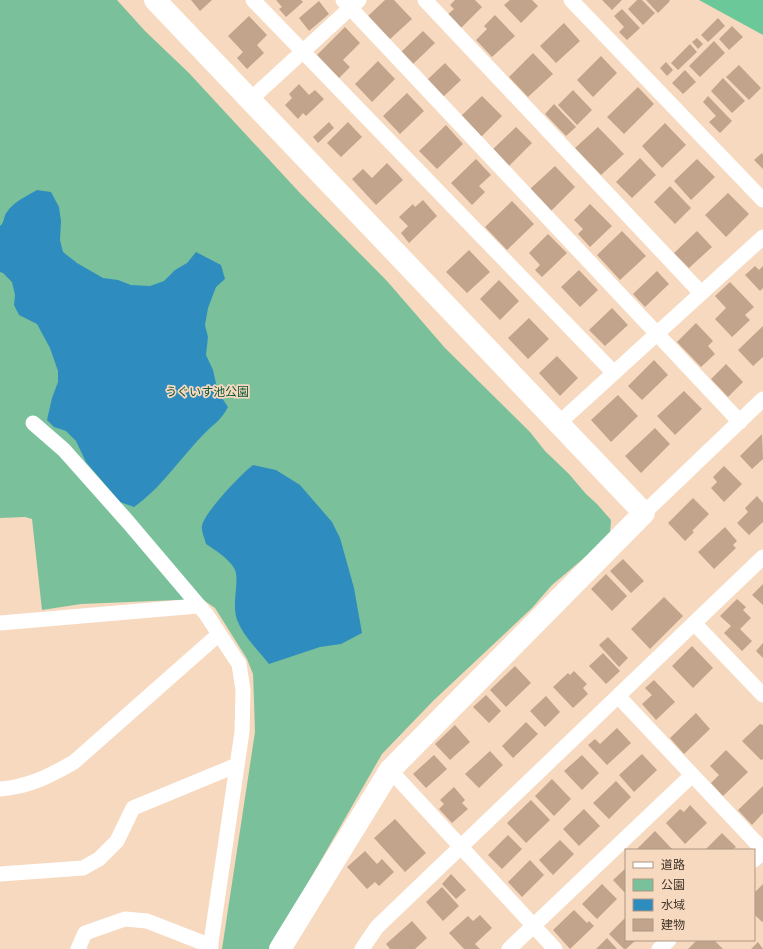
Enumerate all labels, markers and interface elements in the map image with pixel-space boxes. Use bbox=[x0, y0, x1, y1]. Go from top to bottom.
park label: うぐいす池公園 bbox=[165, 385, 249, 398]
legend bbox=[625, 849, 755, 941]
text: 道路 bbox=[661, 858, 685, 871]
text: 公園 bbox=[661, 878, 685, 891]
text: 水域 bbox=[661, 898, 685, 911]
text: 建物 bbox=[661, 918, 685, 931]

